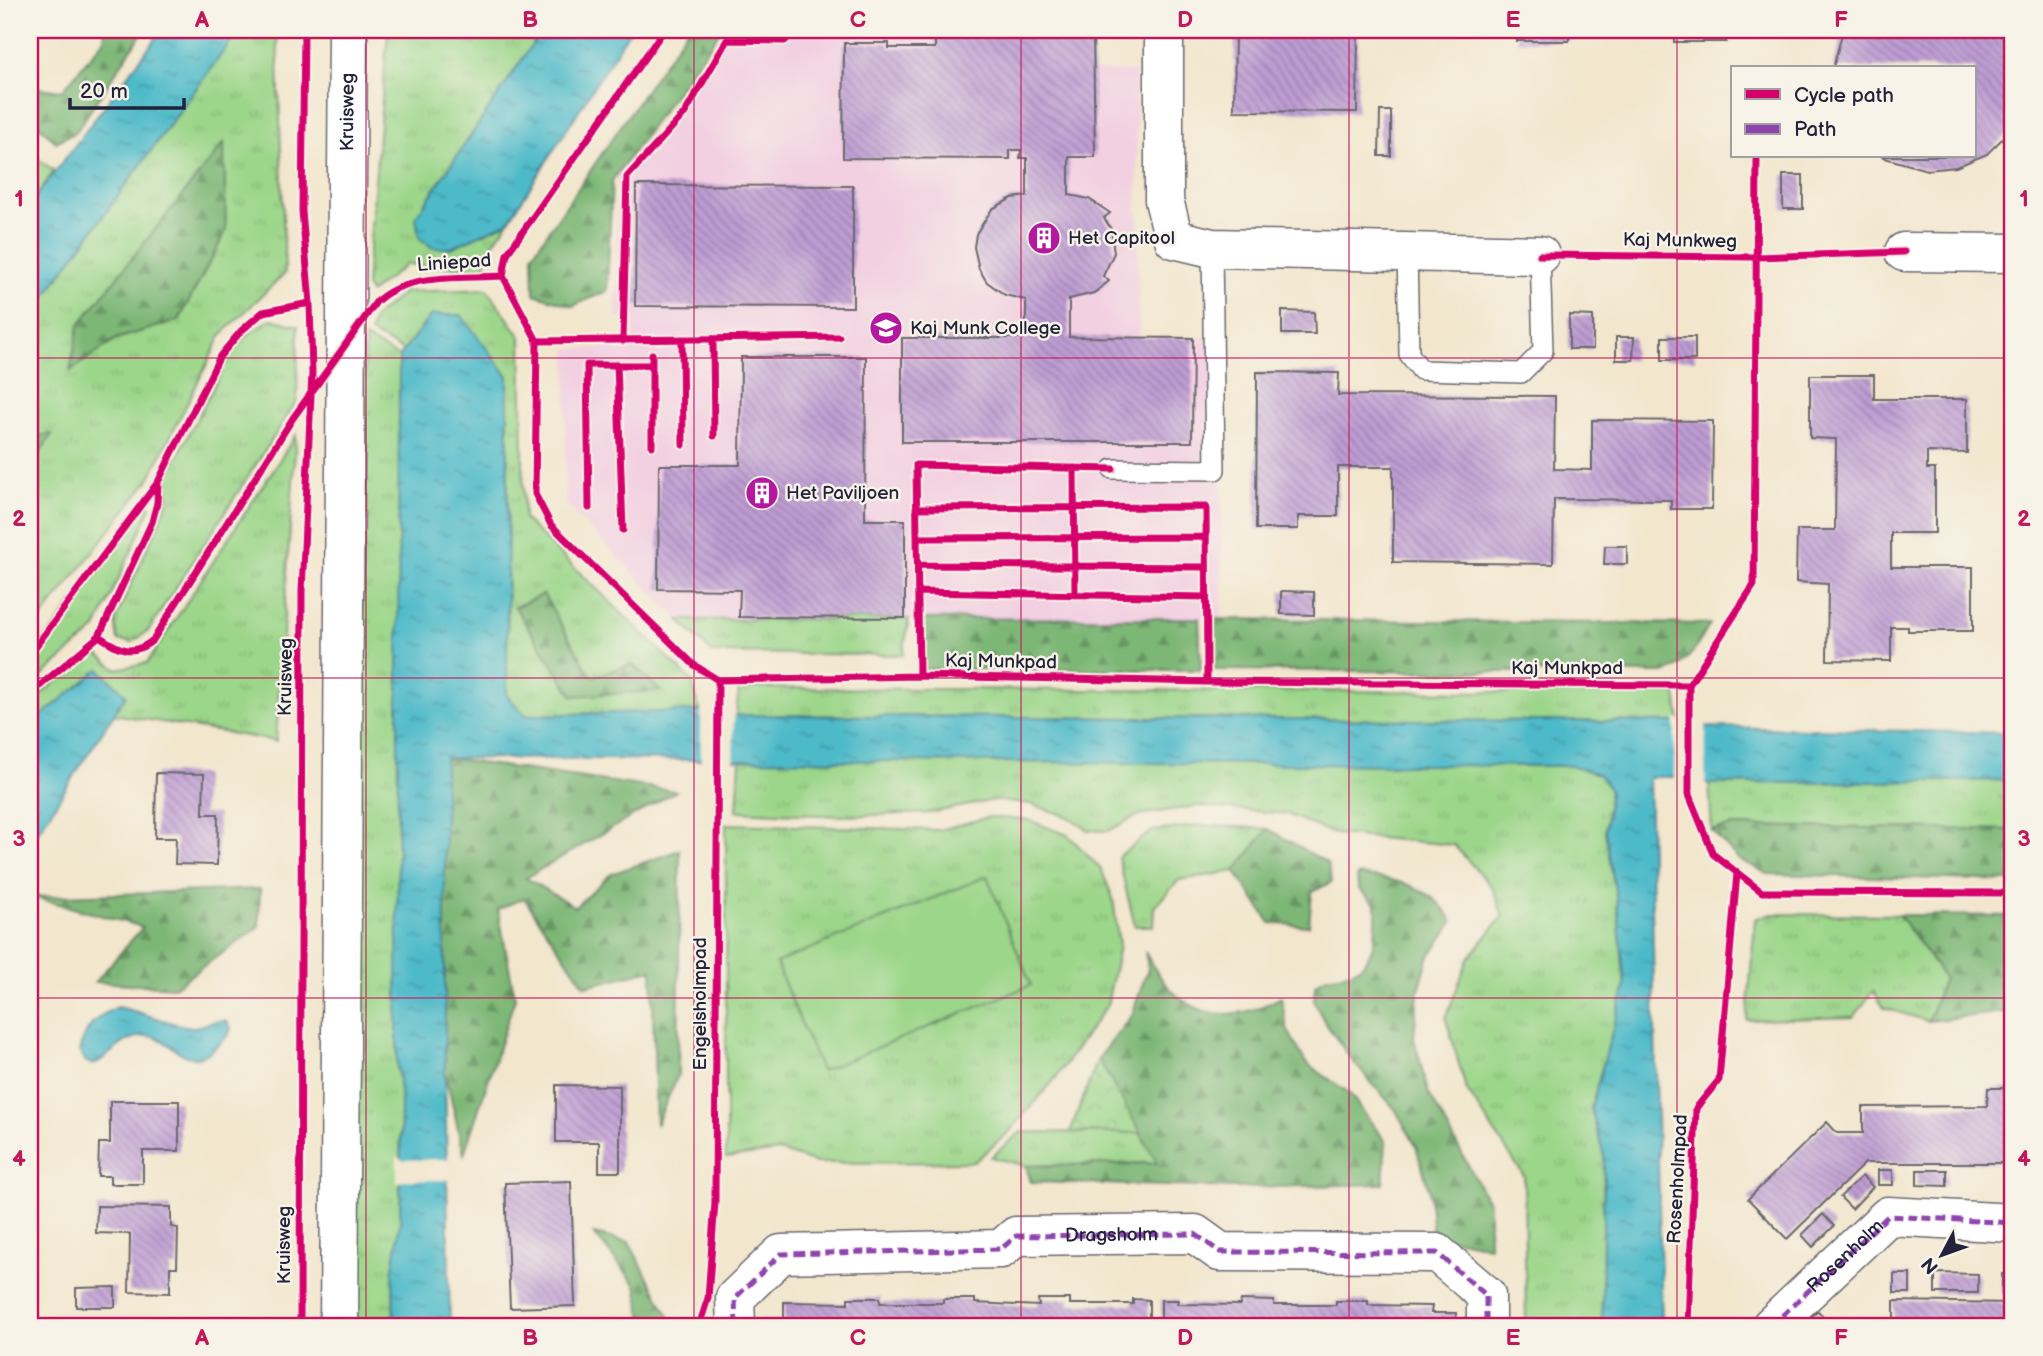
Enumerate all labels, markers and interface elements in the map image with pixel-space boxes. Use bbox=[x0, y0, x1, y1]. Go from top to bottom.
text: A bbox=[194, 6, 210, 34]
text: B bbox=[522, 6, 538, 34]
text: C bbox=[850, 6, 866, 34]
text: D bbox=[1177, 6, 1193, 34]
text: E bbox=[1506, 6, 1521, 34]
text: F bbox=[1834, 6, 1848, 34]
scale bar bbox=[70, 66, 184, 110]
legend bbox=[1731, 66, 1976, 158]
street label: Kruisweg bbox=[336, 73, 359, 151]
text: 20 m bbox=[80, 79, 128, 104]
text: Cycle path bbox=[1794, 83, 1894, 108]
text: Path bbox=[1794, 117, 1836, 142]
text: 1 bbox=[14, 185, 24, 213]
text: 1 bbox=[2019, 185, 2029, 213]
building icon: Het Capitool bbox=[1025, 219, 1063, 257]
place label: Het Capitool bbox=[1068, 227, 1175, 250]
street label: Kaj Munkweg bbox=[1623, 229, 1737, 253]
street label: Liniepad bbox=[416, 249, 492, 277]
school or university icon: Kaj Munk College bbox=[867, 309, 905, 347]
place label: Kaj Munk College bbox=[910, 317, 1061, 340]
building icon: Het Paviljoen bbox=[743, 474, 781, 512]
place label: Het Paviljoen bbox=[786, 482, 899, 505]
text: 2 bbox=[12, 505, 26, 533]
text: 2 bbox=[2017, 505, 2031, 533]
street label: Kruisweg bbox=[274, 638, 298, 716]
street label: Kaj Munkpad bbox=[945, 650, 1057, 674]
street label: Kaj Munkpad bbox=[1511, 657, 1623, 680]
text: 3 bbox=[12, 825, 26, 853]
text: 3 bbox=[2017, 825, 2031, 853]
street label: Engelsholmpad bbox=[689, 937, 712, 1071]
street label: Rosenholmpad bbox=[1663, 1114, 1693, 1244]
text: 4 bbox=[12, 1145, 26, 1173]
text: 4 bbox=[2017, 1145, 2031, 1173]
street label: Kruisweg bbox=[273, 1206, 296, 1284]
street label: Rosenholm bbox=[1802, 1215, 1889, 1298]
north arrow bbox=[1906, 1220, 1976, 1290]
street label: Dragsholm bbox=[1065, 1223, 1158, 1247]
text: N bbox=[1917, 1252, 1944, 1278]
text: A bbox=[194, 1324, 210, 1352]
text: B bbox=[522, 1324, 538, 1352]
text: C bbox=[850, 1324, 866, 1352]
text: D bbox=[1177, 1324, 1193, 1352]
text: E bbox=[1506, 1324, 1521, 1352]
text: F bbox=[1834, 1324, 1848, 1352]

